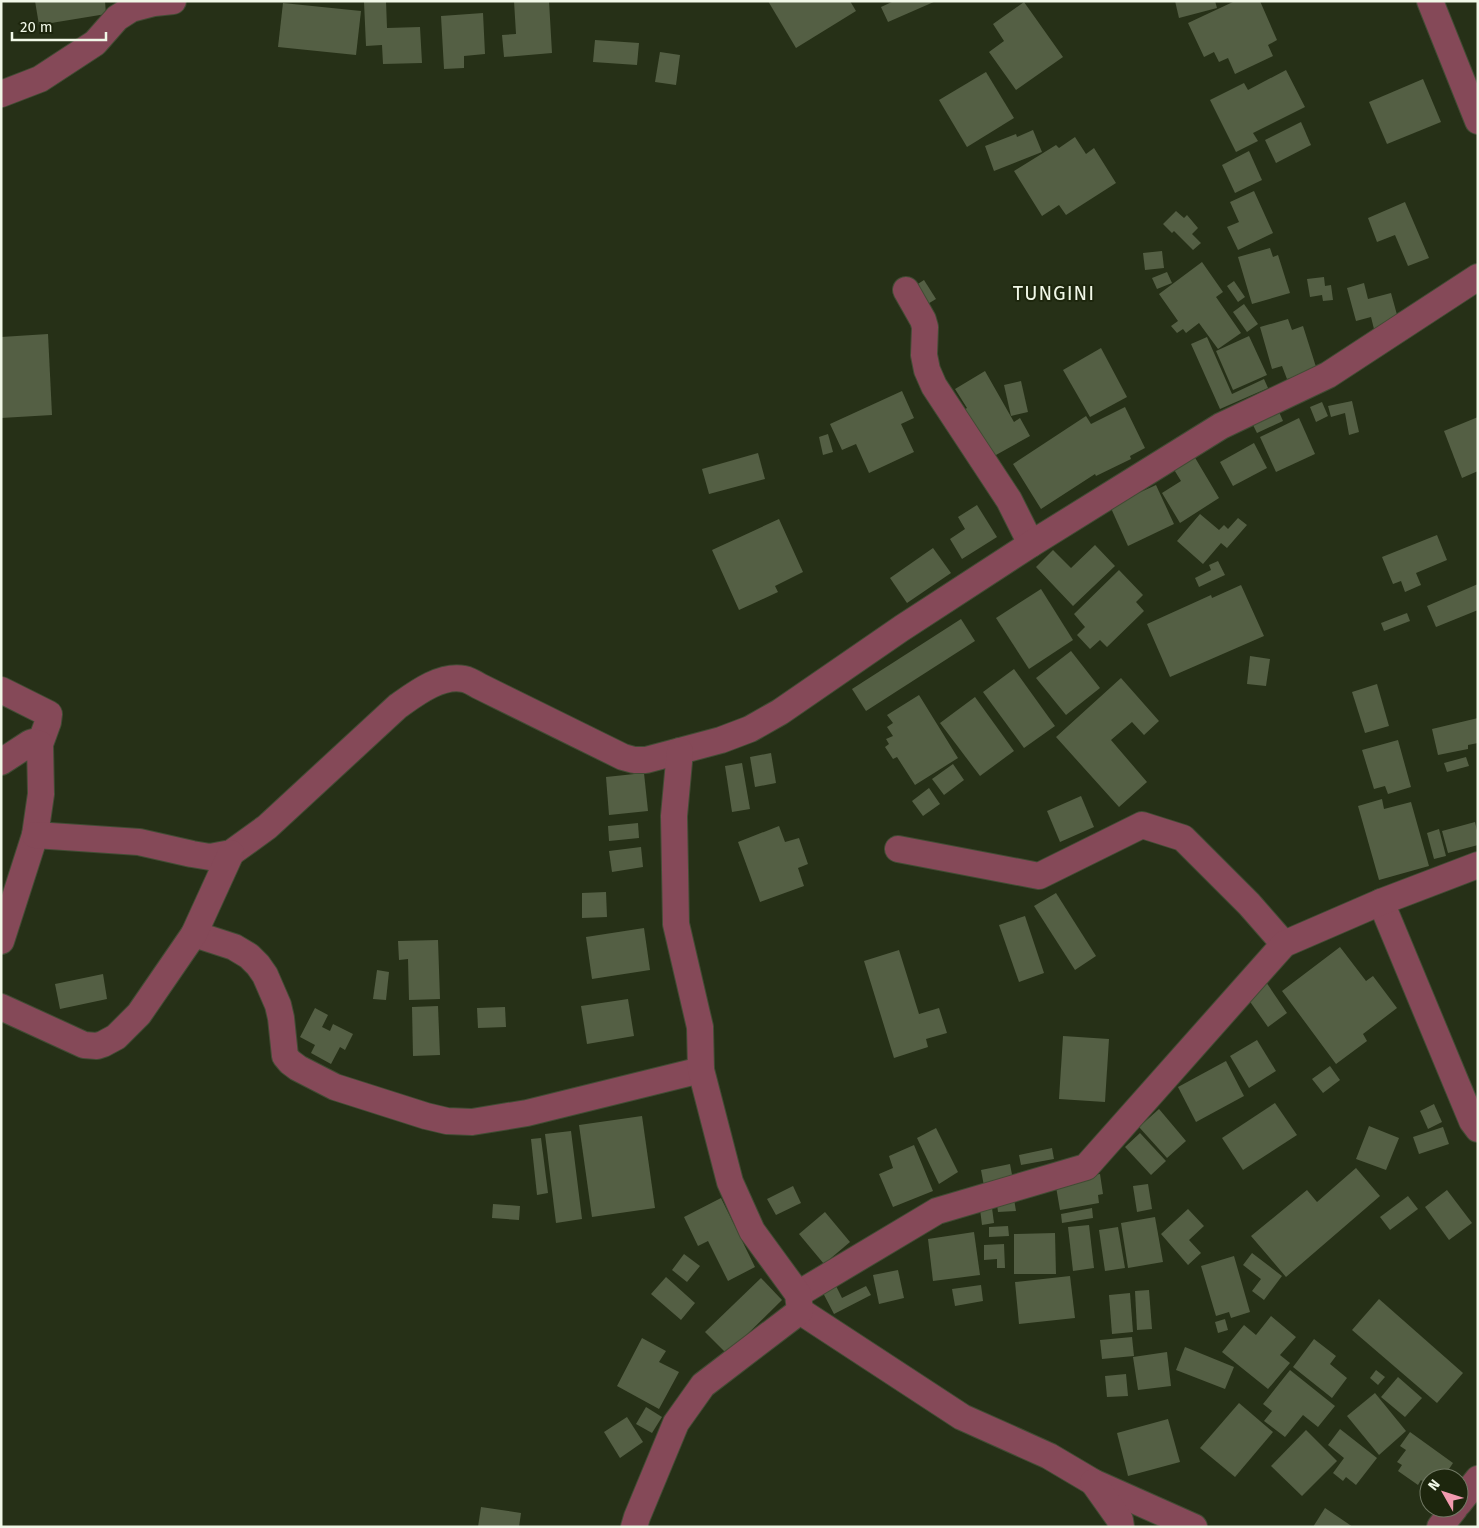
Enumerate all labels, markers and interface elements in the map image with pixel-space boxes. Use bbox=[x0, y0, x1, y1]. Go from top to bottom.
scale bar bbox=[12, 10, 106, 42]
text: 20 m bbox=[20, 18, 53, 36]
district label: TUNGINI bbox=[1013, 281, 1095, 305]
north arrow bbox=[1419, 1468, 1469, 1518]
text: N bbox=[1425, 1476, 1444, 1494]

